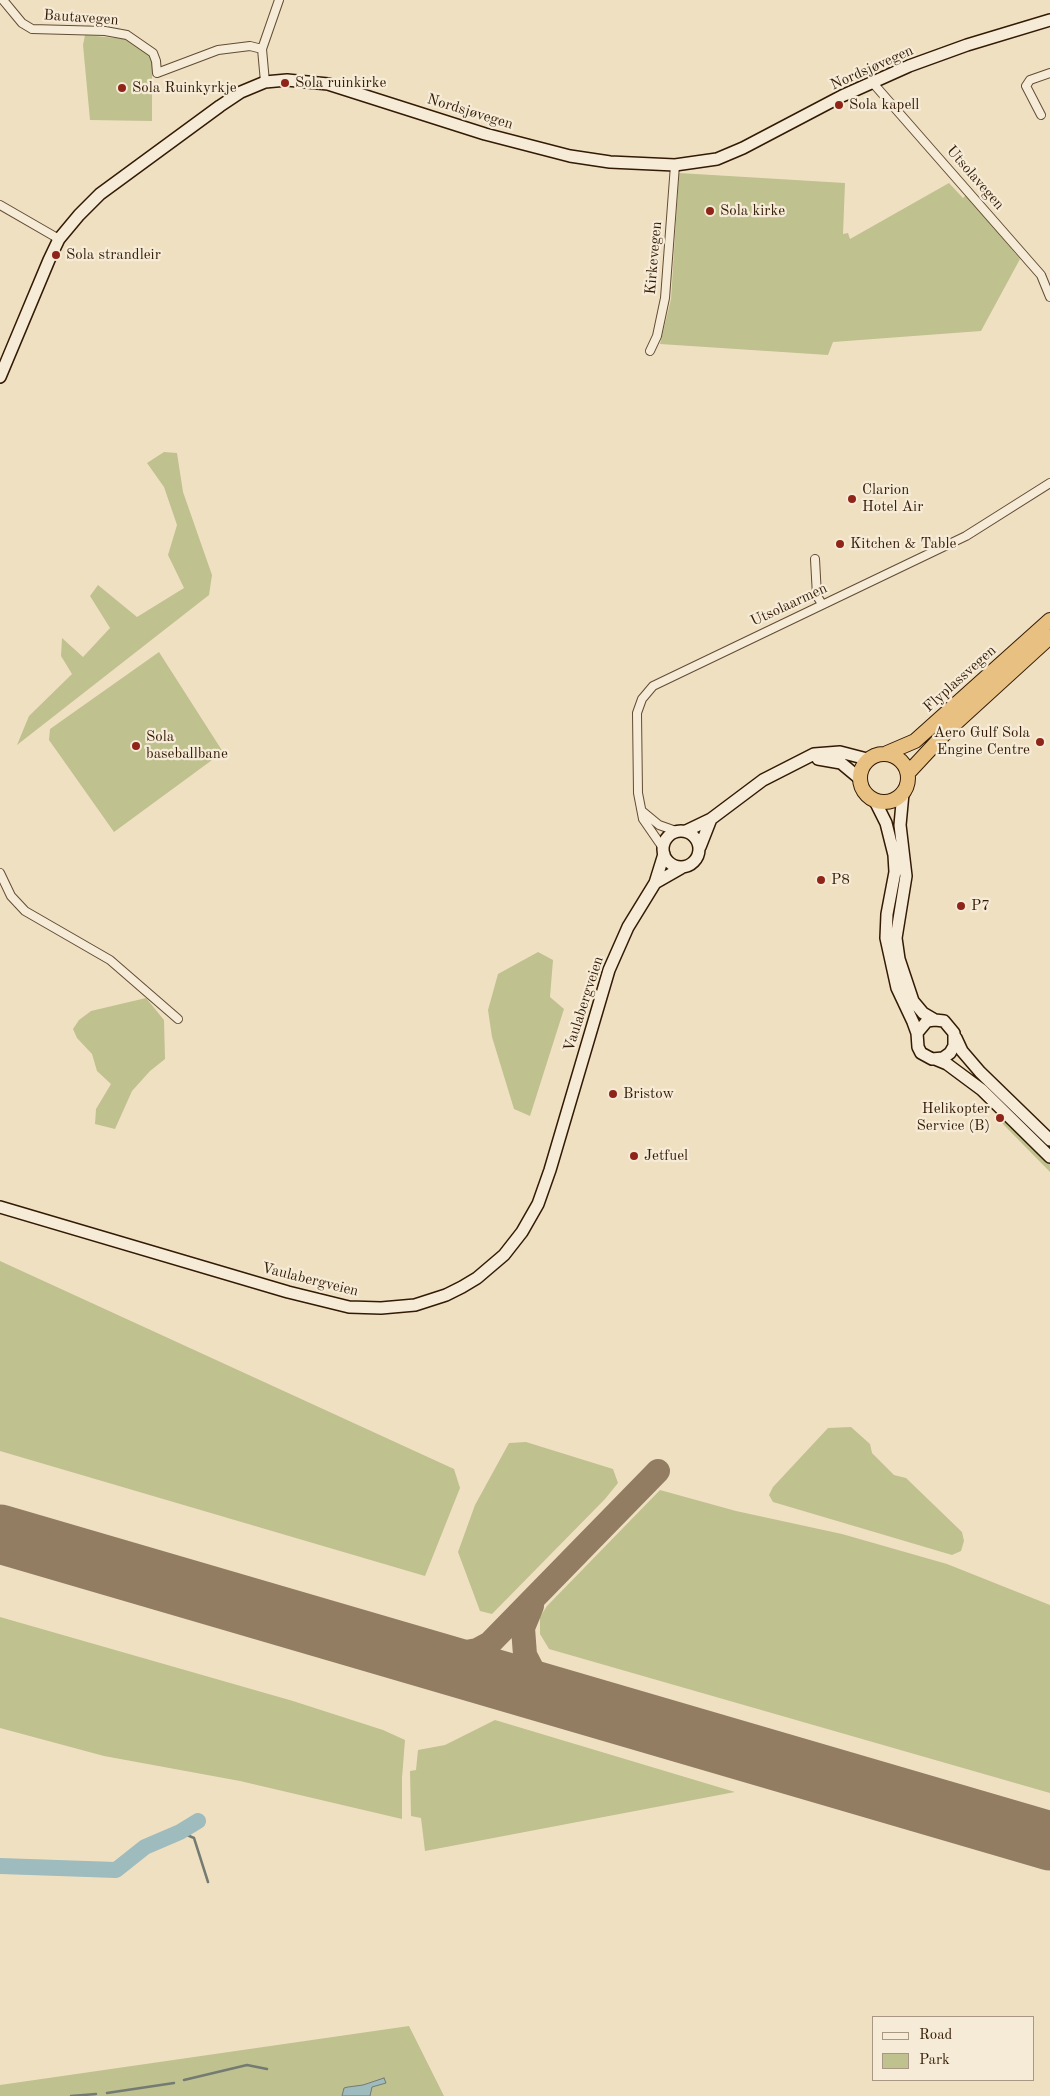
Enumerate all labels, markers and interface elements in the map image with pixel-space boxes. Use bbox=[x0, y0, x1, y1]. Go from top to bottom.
street label: Bautavegen bbox=[43, 6, 119, 30]
street label: Nordsjøvegen bbox=[828, 42, 916, 94]
place label: Sola ruinkirke bbox=[295, 74, 386, 92]
marker: Sola ruinkirke bbox=[279, 77, 291, 89]
place label: Sola Ruinkyrkje bbox=[132, 79, 237, 97]
marker: Sola Ruinkyrkje bbox=[116, 82, 128, 94]
street label: Nordsjøvegen bbox=[425, 90, 515, 134]
place label: Sola kapell bbox=[849, 96, 919, 114]
marker: Sola kapell bbox=[833, 99, 845, 111]
street label: Utsolavegen bbox=[942, 142, 1008, 214]
place label: Sola kirke bbox=[720, 202, 785, 220]
marker: Sola kirke bbox=[704, 205, 716, 217]
street label: Kirkevegen bbox=[642, 221, 666, 295]
place label: Sola strandleir bbox=[66, 246, 161, 264]
marker: Sola strandleir bbox=[50, 249, 62, 261]
place label: Clarion Hotel Air bbox=[862, 481, 923, 516]
marker: Clarion Hotel Air bbox=[846, 493, 858, 505]
place label: Kitchen & Table bbox=[850, 535, 956, 553]
marker: Kitchen & Table bbox=[834, 538, 846, 550]
street label: Utsolaarmen bbox=[748, 579, 830, 631]
street label: Flyplassvegen bbox=[920, 642, 1000, 716]
place label: Aero Gulf Sola Engine Centre bbox=[934, 724, 1030, 759]
place label: Sola baseballbane bbox=[146, 728, 228, 763]
marker: Aero Gulf Sola Engine Centre bbox=[1034, 736, 1046, 748]
marker: Sola baseballbane bbox=[130, 740, 142, 752]
place label: P8 bbox=[831, 871, 850, 889]
marker: P8 bbox=[815, 874, 827, 886]
place label: P7 bbox=[971, 897, 990, 915]
marker: P7 bbox=[955, 900, 967, 912]
street label: Vaulabergveien bbox=[560, 954, 608, 1054]
place label: Bristow bbox=[623, 1085, 674, 1103]
marker: Bristow bbox=[607, 1088, 619, 1100]
place label: Helikopter Service (B) bbox=[917, 1100, 990, 1135]
marker: Helikopter Service (B) bbox=[994, 1112, 1006, 1124]
place label: Jetfuel bbox=[644, 1147, 688, 1165]
marker: Jetfuel bbox=[628, 1150, 640, 1162]
street label: Vaulabergveien bbox=[260, 1259, 360, 1301]
legend bbox=[872, 2016, 1035, 2081]
text: Road bbox=[919, 2028, 952, 2043]
text: Park bbox=[919, 2053, 950, 2068]

